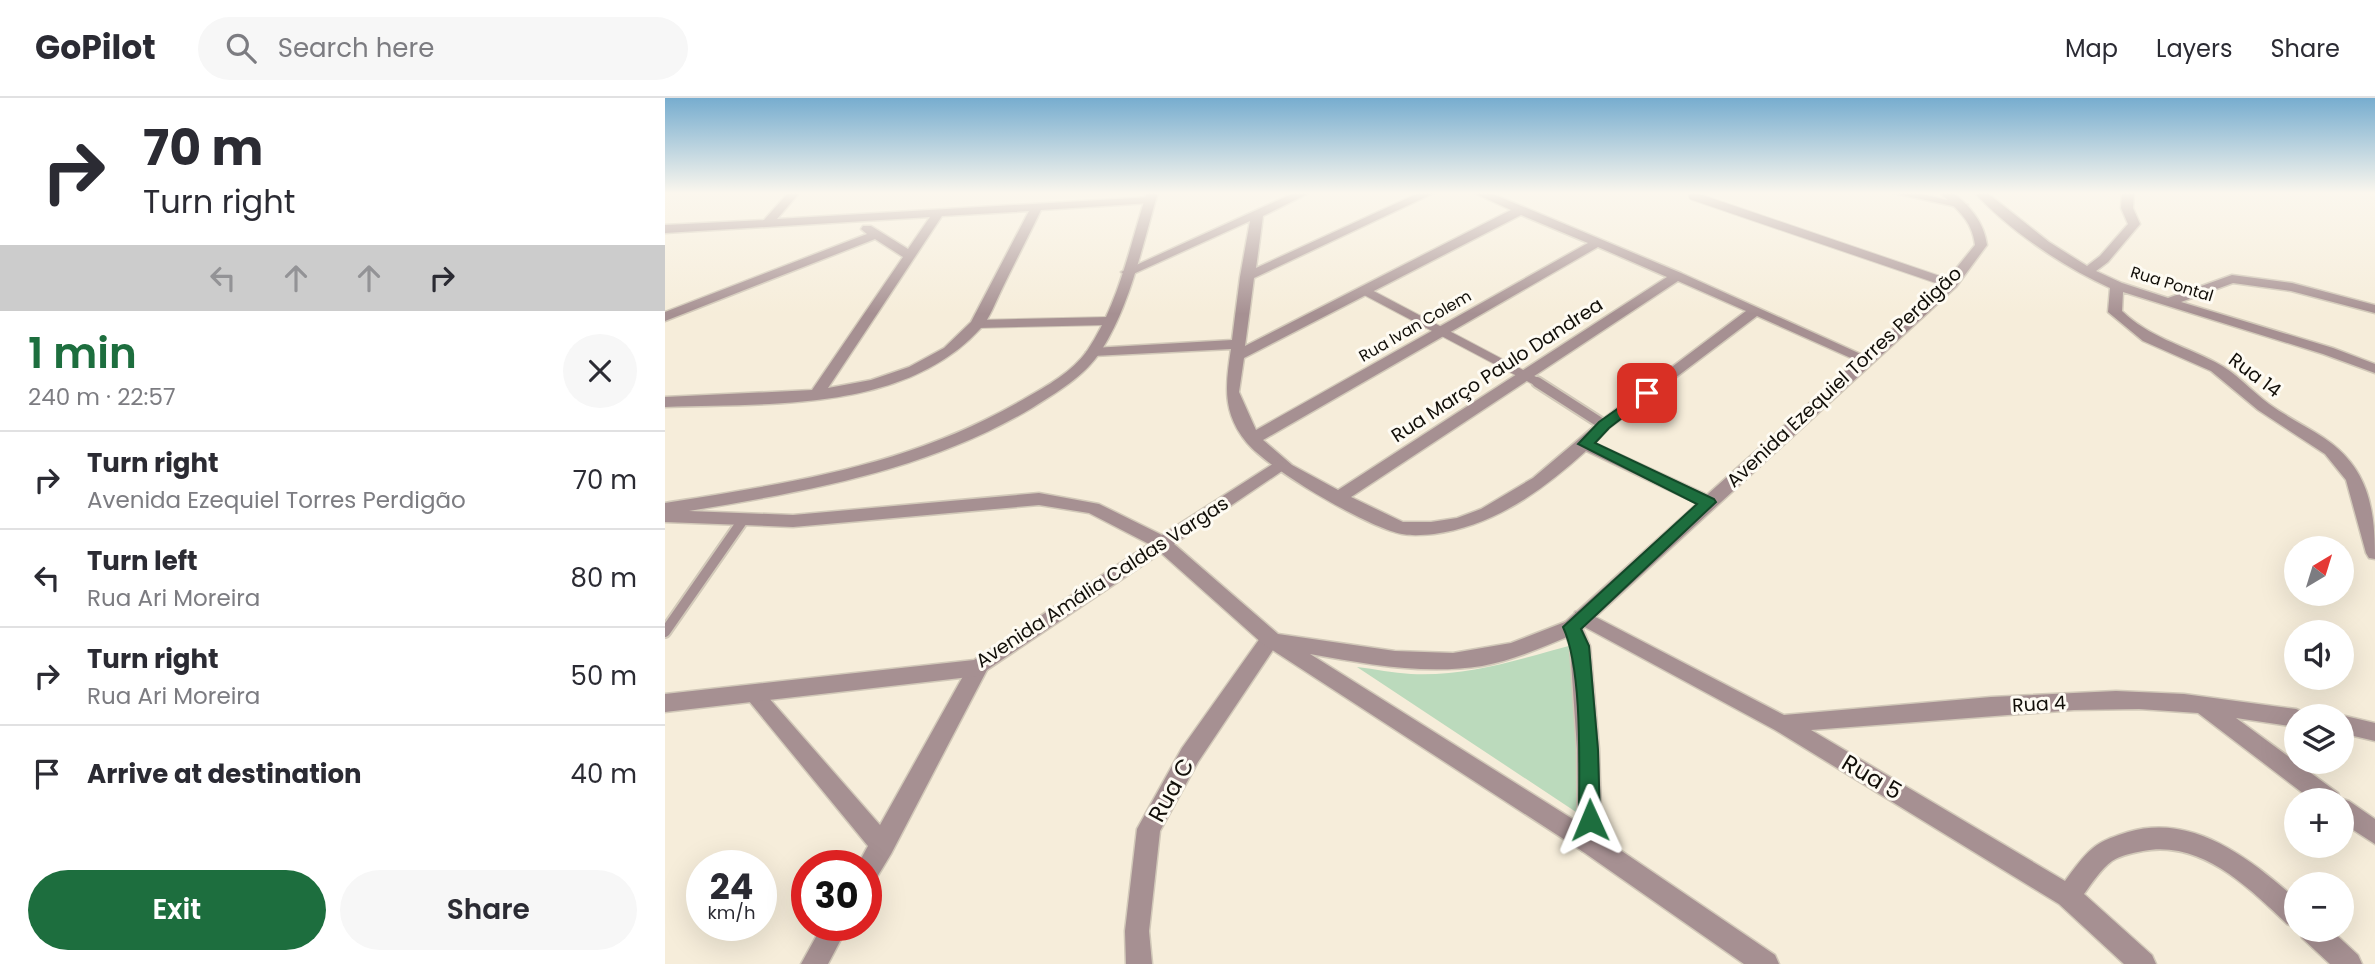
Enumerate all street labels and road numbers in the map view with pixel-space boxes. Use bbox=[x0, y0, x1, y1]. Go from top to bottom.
street label: Avenida Ezequiel Torres Perdigão bbox=[1720, 260, 1968, 494]
street label: Rua Pontal bbox=[2128, 261, 2216, 307]
street label: Rua Ivan Colem bbox=[1355, 284, 1475, 368]
street label: Rua Março Paulo Dandrea bbox=[1386, 291, 1608, 449]
street label: Rua 14 bbox=[2223, 346, 2287, 404]
street label: Avenida Amália Caldas Vargas bbox=[970, 490, 1234, 674]
street label: Rua 4 bbox=[2012, 689, 2067, 719]
street label: Rua 5 bbox=[1836, 747, 1908, 807]
street label: Rua C bbox=[1140, 752, 1202, 828]

